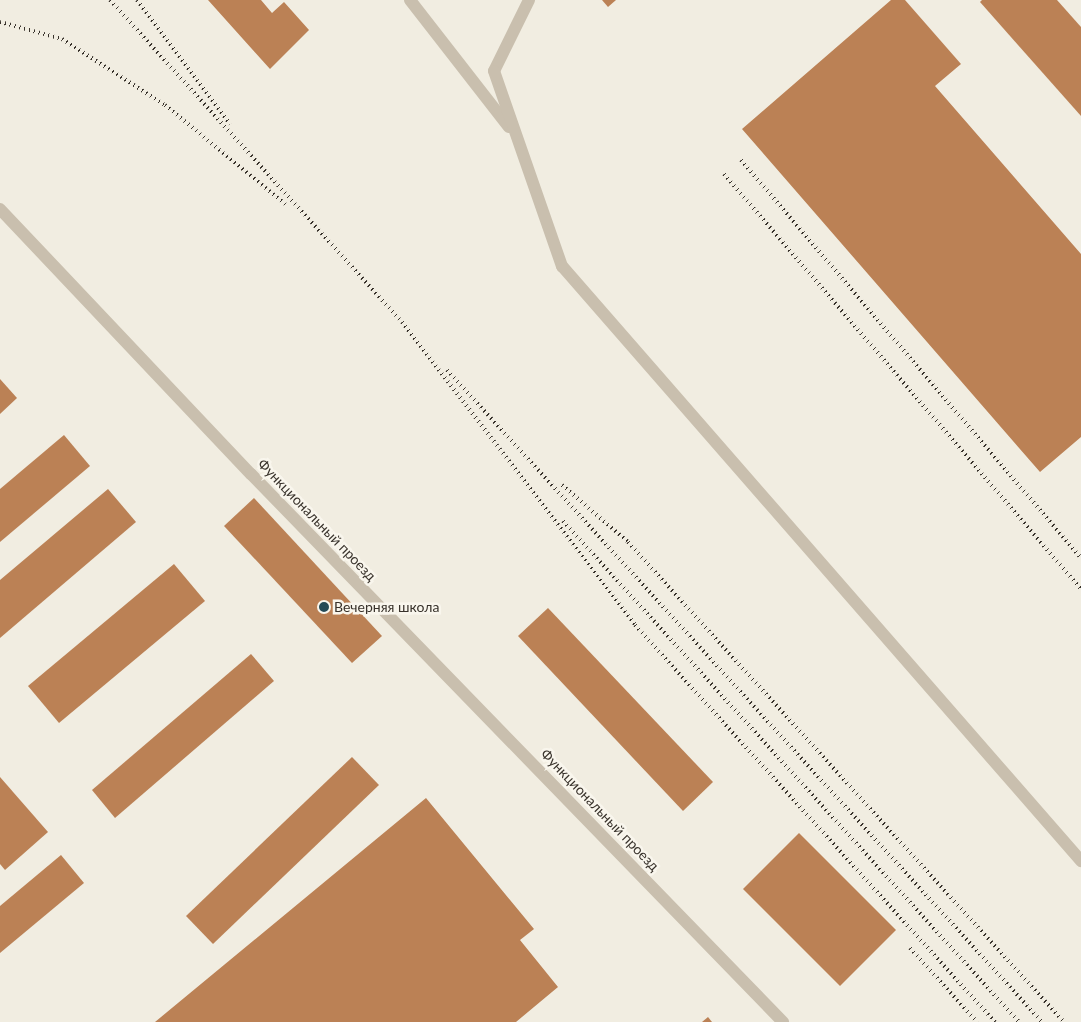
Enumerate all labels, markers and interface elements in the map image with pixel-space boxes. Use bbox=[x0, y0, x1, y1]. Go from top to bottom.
street label: Функциональный проезд bbox=[254, 456, 380, 584]
place label: Вечерняя школа bbox=[334, 599, 439, 615]
marker: Вечерняя школа bbox=[318, 601, 330, 613]
street label: Функциональный проезд bbox=[537, 746, 663, 874]

